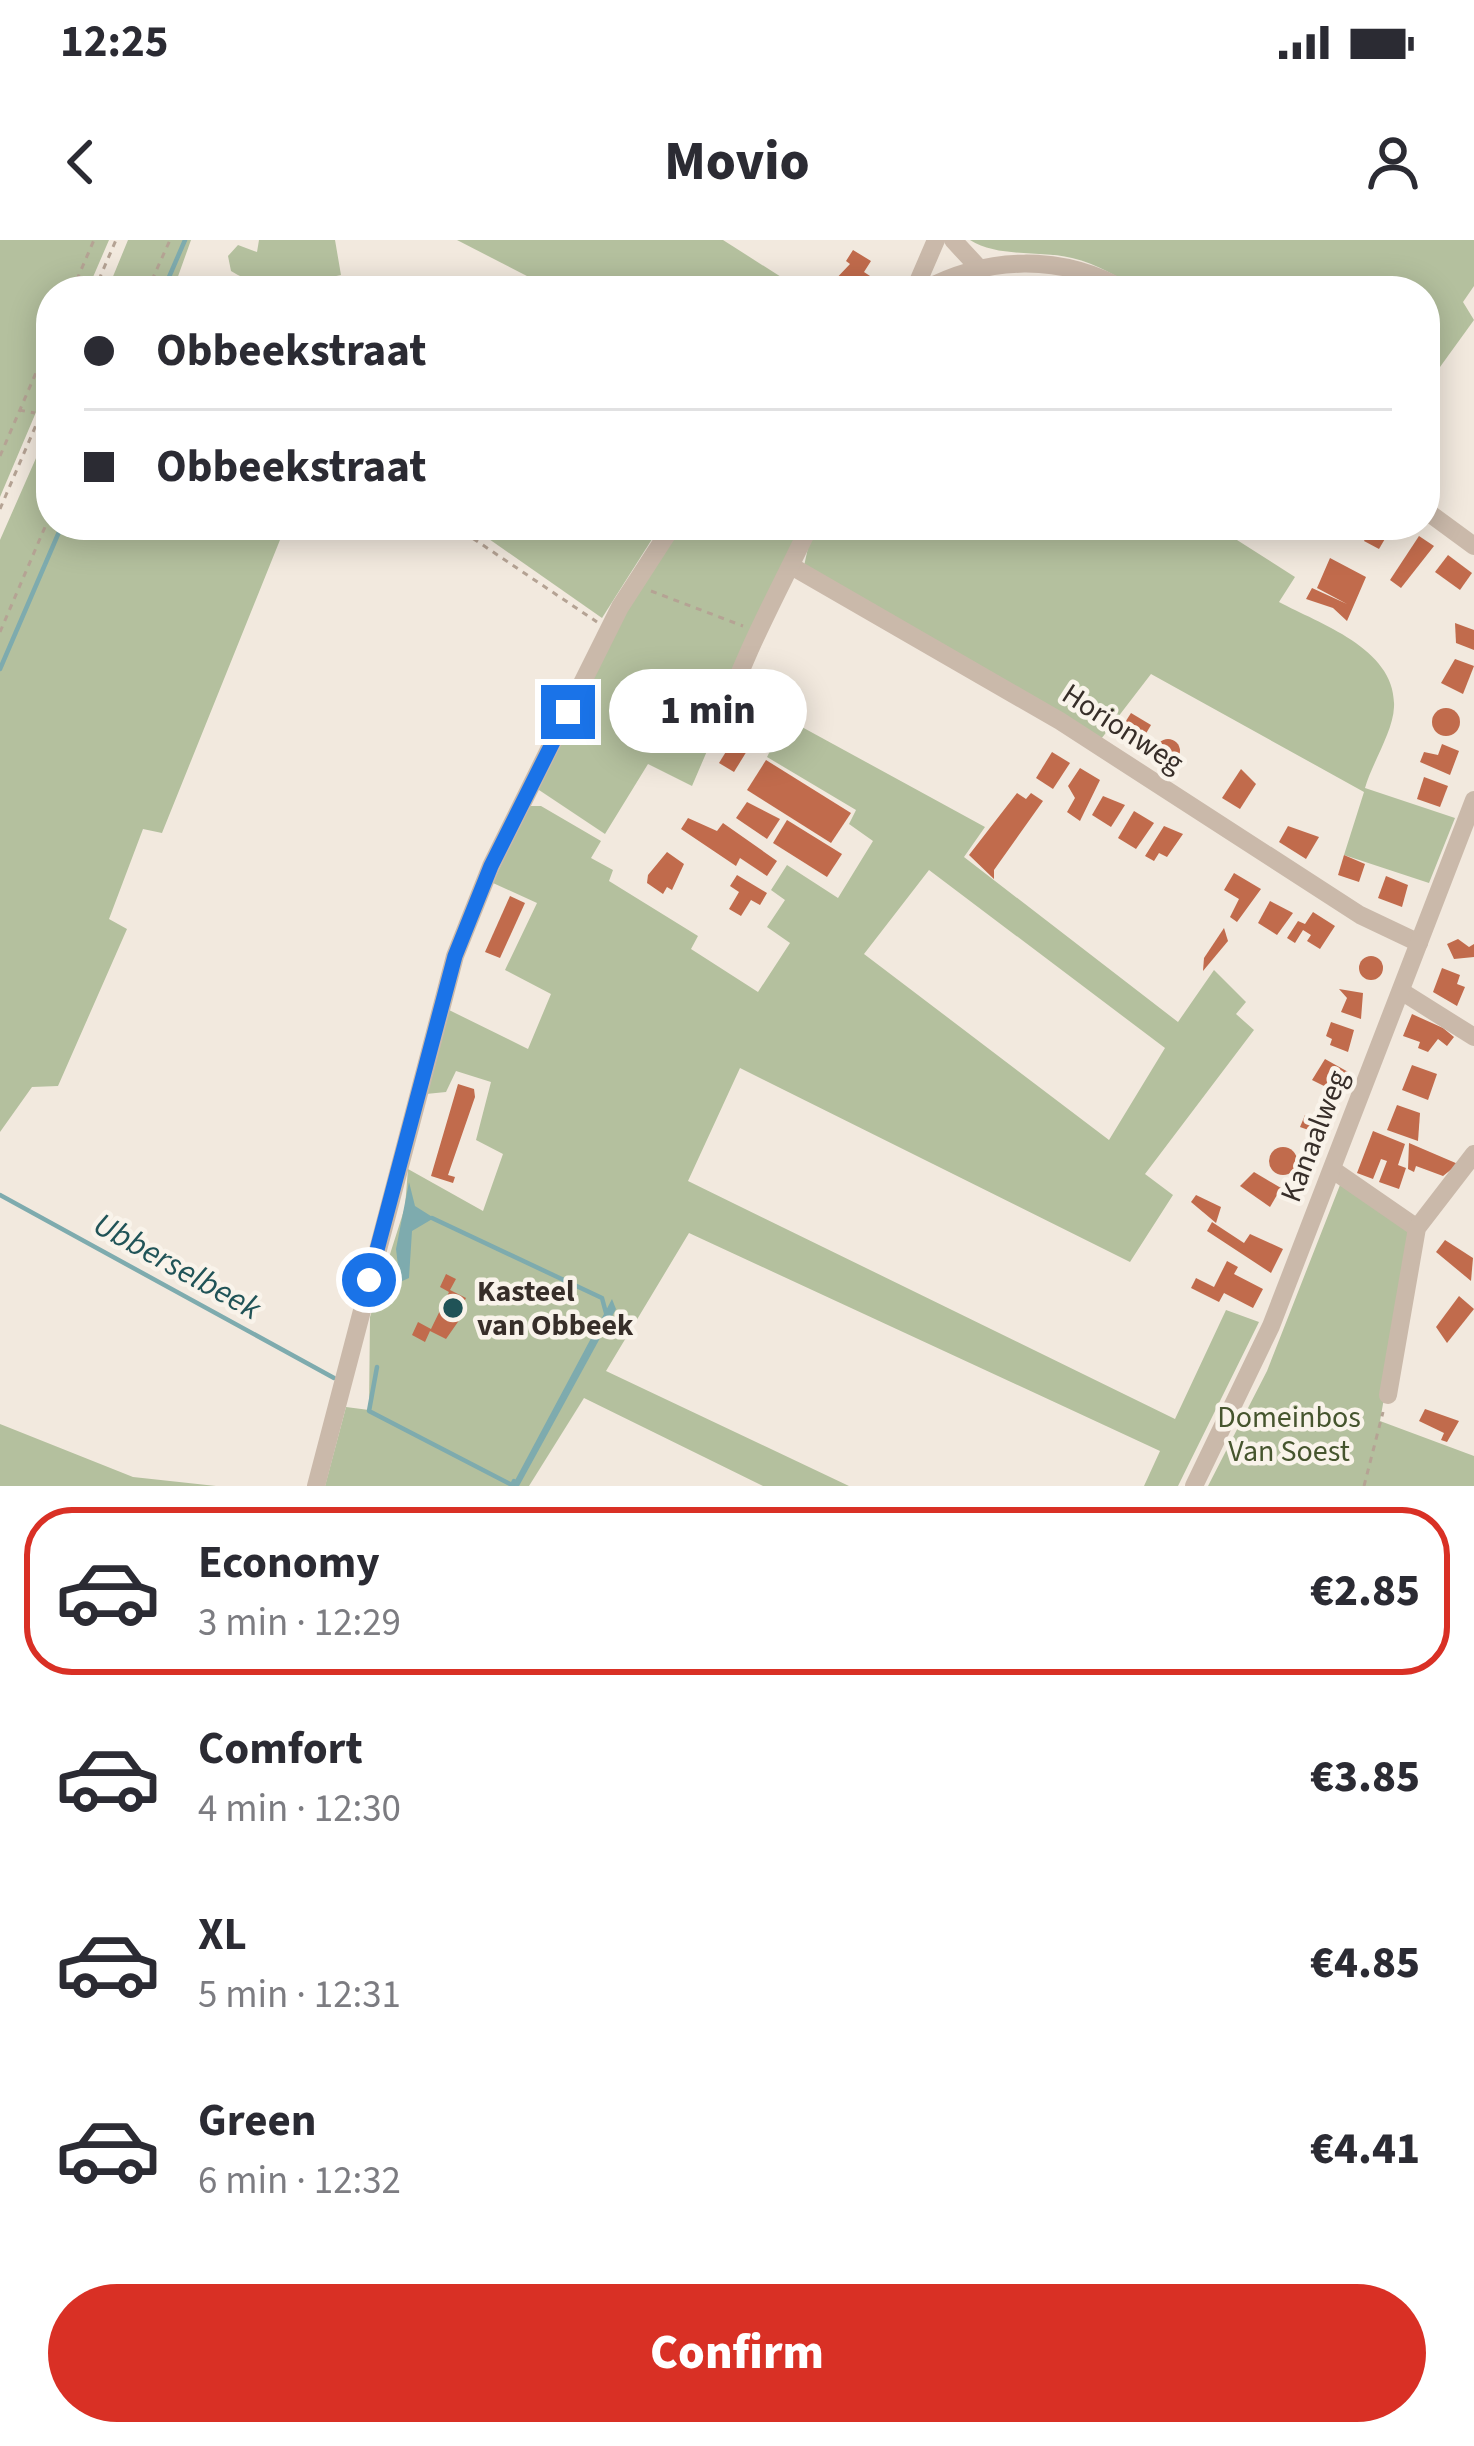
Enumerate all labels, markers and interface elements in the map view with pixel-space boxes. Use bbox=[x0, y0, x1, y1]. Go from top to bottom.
text: 12:25 bbox=[60, 10, 169, 74]
text: Movio bbox=[664, 124, 810, 201]
icon: back bbox=[48, 129, 114, 195]
icon: person bbox=[1360, 129, 1426, 195]
text: Obbeekstraat bbox=[156, 319, 426, 383]
text: Obbeekstraat bbox=[156, 435, 426, 499]
callout: 1 min bbox=[610, 670, 808, 754]
street label: Horionweg bbox=[1053, 673, 1192, 784]
text: 1 min bbox=[660, 683, 756, 739]
route end bbox=[541, 685, 595, 739]
street label: Kanaalweg bbox=[1270, 1064, 1359, 1208]
water label: Ubberselbeek bbox=[85, 1201, 271, 1332]
route start bbox=[342, 1253, 396, 1307]
place label: Kasteel van Obbeek bbox=[477, 1270, 634, 1347]
marker: Kasteel van Obbeek bbox=[440, 1295, 466, 1321]
park label: Domeinbos Van Soest bbox=[1217, 1396, 1361, 1473]
text: Economy bbox=[198, 1531, 380, 1595]
icon: car bbox=[54, 1537, 162, 1645]
text: €2.85 bbox=[1310, 1559, 1420, 1623]
text: 3 min · 12:29 bbox=[198, 1595, 401, 1651]
text: Comfort bbox=[198, 1717, 363, 1781]
icon: car bbox=[54, 1723, 162, 1831]
text: €3.85 bbox=[1310, 1745, 1420, 1809]
text: 4 min · 12:30 bbox=[198, 1781, 401, 1837]
text: XL bbox=[198, 1903, 247, 1967]
icon: car bbox=[54, 1909, 162, 2017]
text: €4.85 bbox=[1310, 1931, 1420, 1995]
text: 5 min · 12:31 bbox=[198, 1967, 401, 2023]
text: Green bbox=[198, 2089, 317, 2153]
icon: car bbox=[54, 2095, 162, 2203]
text: €4.41 bbox=[1310, 2117, 1420, 2181]
text: 6 min · 12:32 bbox=[198, 2153, 401, 2209]
button: Confirm bbox=[48, 2284, 1426, 2422]

